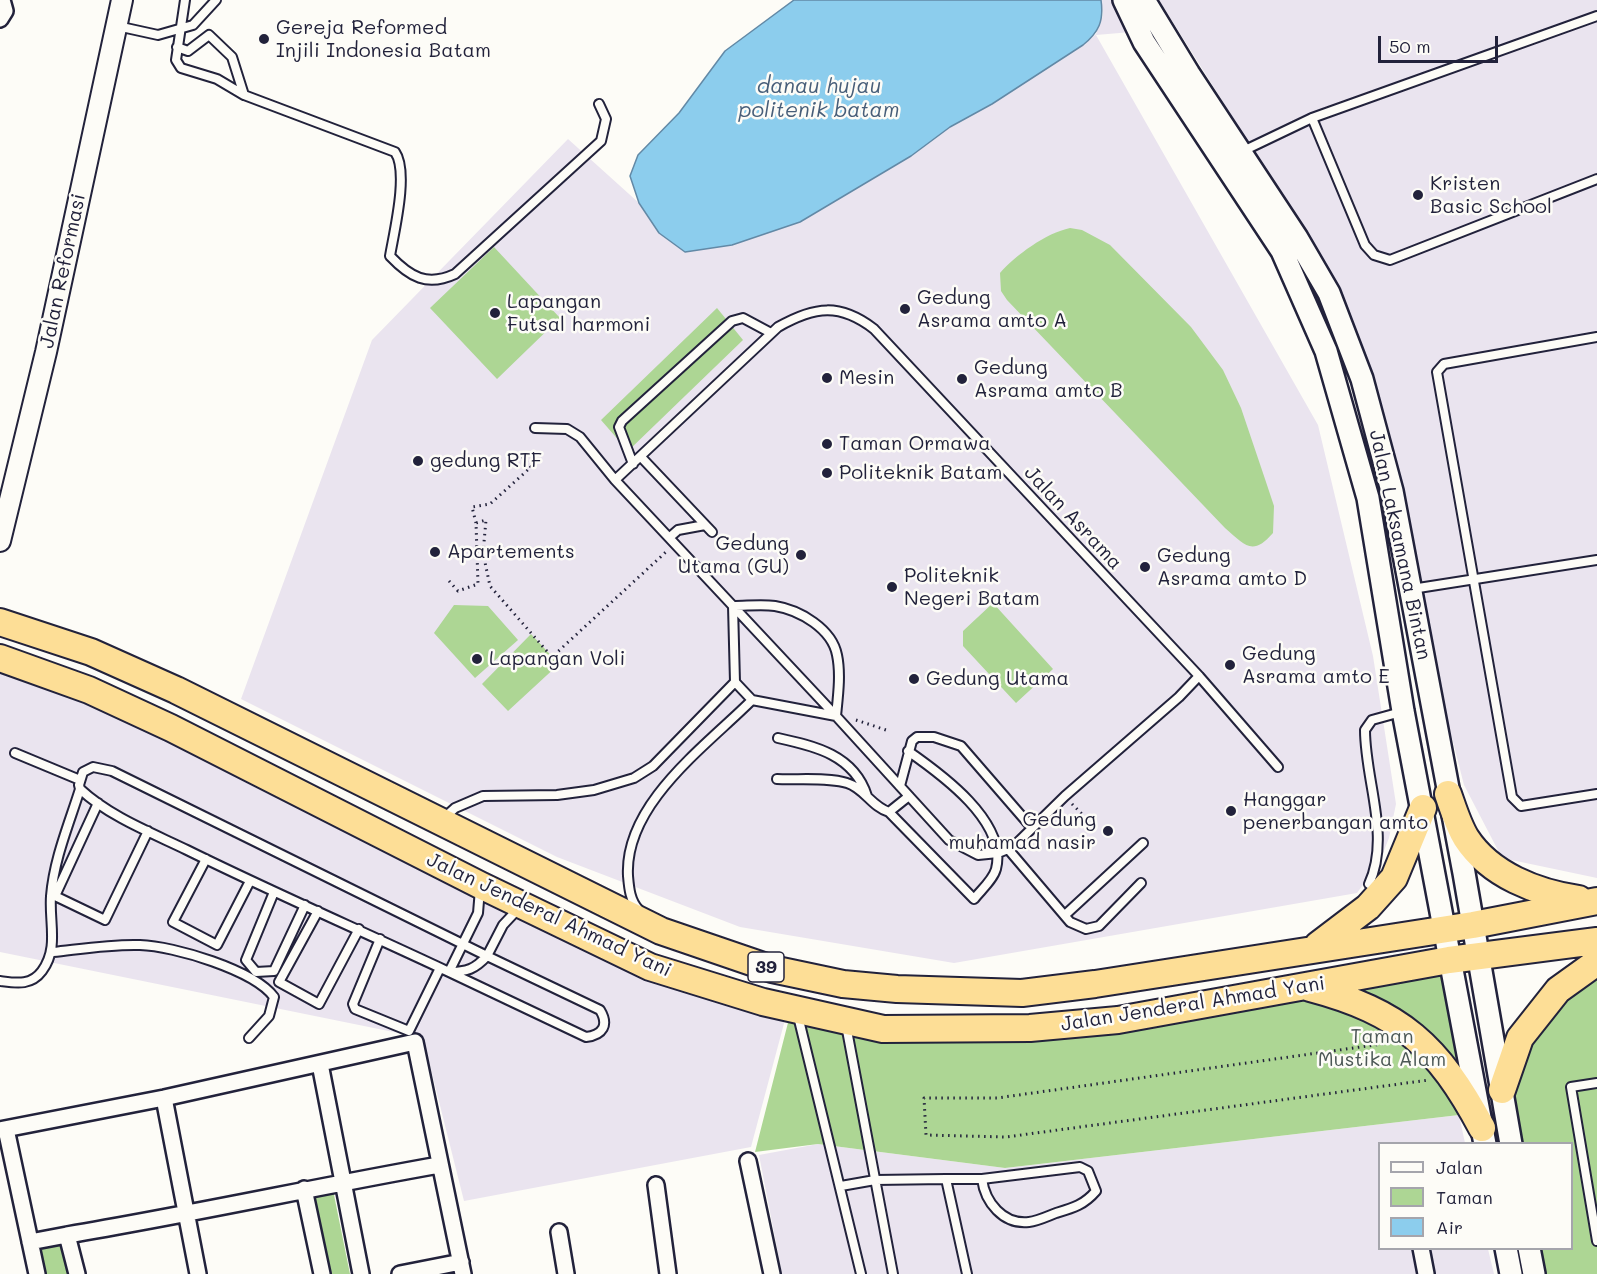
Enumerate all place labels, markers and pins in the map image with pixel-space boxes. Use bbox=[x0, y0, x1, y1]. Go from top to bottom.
place label: Gereja Reformed Injili Indonesia Batam bbox=[276, 16, 491, 63]
marker: Gereja Reformed Injili Indonesia Batam bbox=[257, 32, 271, 46]
place label: Kristen Basic School bbox=[1430, 172, 1552, 219]
marker: Kristen Basic School bbox=[1411, 188, 1425, 202]
place label: Gedung Asrama amto A bbox=[917, 286, 1067, 333]
place label: Lapangan Futsal harmoni bbox=[507, 290, 650, 337]
marker: Gedung Asrama amto A bbox=[898, 302, 912, 316]
marker: Lapangan Futsal harmoni bbox=[488, 306, 502, 320]
place label: Gedung Asrama amto B bbox=[974, 356, 1123, 403]
place label: Mesin bbox=[839, 366, 894, 390]
marker: Mesin bbox=[820, 371, 834, 385]
marker: Gedung Asrama amto B bbox=[955, 372, 969, 386]
place label: Taman Ormawa bbox=[839, 432, 991, 456]
marker: Taman Ormawa bbox=[820, 437, 834, 451]
place label: gedung RTF bbox=[430, 449, 542, 473]
marker: gedung RTF bbox=[411, 454, 425, 468]
place label: Politeknik Batam bbox=[839, 461, 1002, 485]
marker: Politeknik Batam bbox=[820, 466, 834, 480]
place label: Gedung Utama (GU) bbox=[678, 532, 789, 579]
place label: Apartements bbox=[447, 540, 575, 564]
place label: Gedung Asrama amto D bbox=[1157, 544, 1307, 591]
marker: Apartements bbox=[428, 545, 442, 559]
marker: Gedung Utama (GU) bbox=[794, 548, 808, 562]
marker: Gedung Asrama amto D bbox=[1138, 560, 1152, 574]
place label: Politeknik Negeri Batam bbox=[904, 564, 1040, 611]
marker: Politeknik Negeri Batam bbox=[885, 580, 899, 594]
place label: Gedung Asrama amto E bbox=[1242, 642, 1390, 689]
place label: Lapangan Voli bbox=[489, 647, 625, 671]
marker: Lapangan Voli bbox=[470, 652, 484, 666]
marker: Gedung Asrama amto E bbox=[1223, 658, 1237, 672]
place label: Gedung Utama bbox=[926, 667, 1069, 691]
marker: Gedung Utama bbox=[907, 672, 921, 686]
place label: Hanggar penerbangan amto bbox=[1243, 788, 1428, 835]
marker: Hanggar penerbangan amto bbox=[1224, 804, 1238, 818]
place label: Gedung muhamad nasir bbox=[948, 808, 1096, 855]
marker: Gedung muhamad nasir bbox=[1101, 824, 1115, 838]

